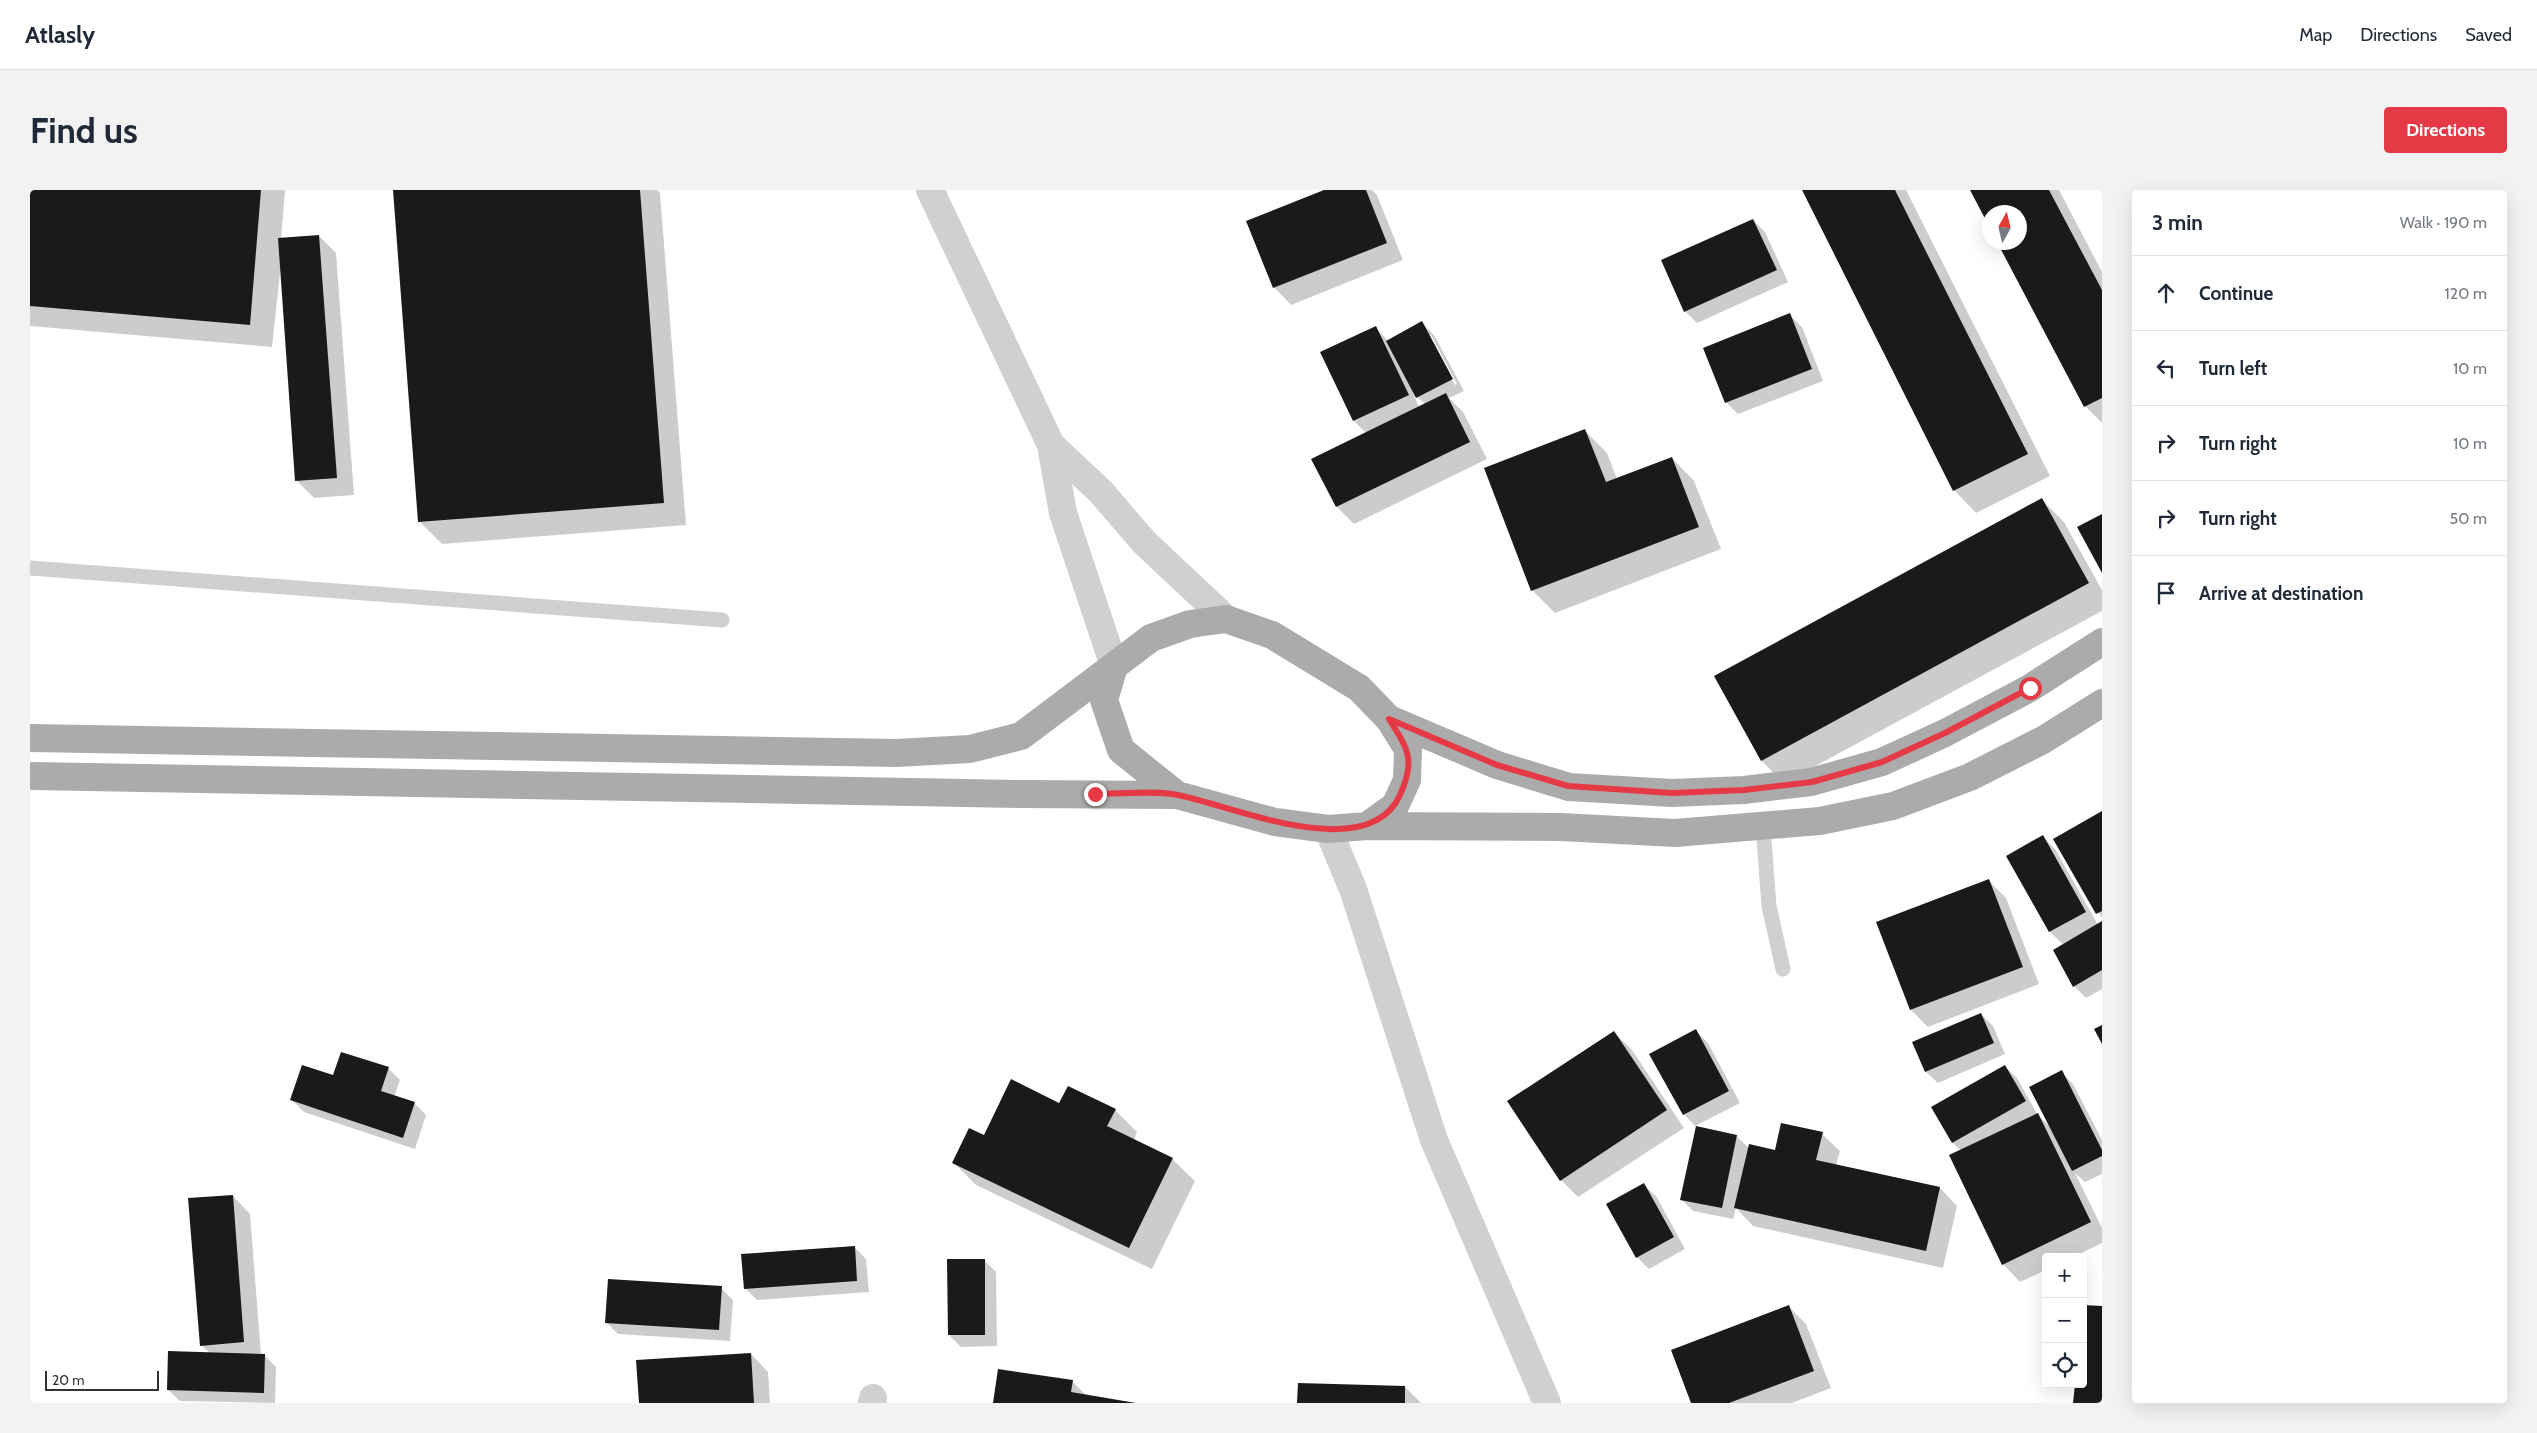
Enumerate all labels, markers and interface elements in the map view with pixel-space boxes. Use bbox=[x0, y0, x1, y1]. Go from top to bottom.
text: Atlasly bbox=[25, 20, 95, 49]
text: Map bbox=[2299, 24, 2332, 46]
text: Directions bbox=[2360, 24, 2437, 46]
text: Saved bbox=[2465, 24, 2512, 46]
button: Directions bbox=[2384, 107, 2507, 153]
text: Find us bbox=[30, 109, 138, 152]
north arrow bbox=[1982, 205, 2027, 250]
text: 3 min bbox=[2152, 210, 2203, 235]
text: Walk · 190 m bbox=[2400, 213, 2487, 232]
icon: ahead bbox=[2152, 279, 2180, 307]
text: Continue bbox=[2199, 282, 2273, 305]
text: 120 m bbox=[2445, 284, 2487, 303]
icon: left bbox=[2152, 354, 2180, 382]
text: Turn left bbox=[2199, 357, 2267, 380]
text: 10 m bbox=[2453, 359, 2487, 378]
icon: right bbox=[2152, 429, 2180, 457]
text: Turn right bbox=[2199, 432, 2277, 455]
text: 10 m bbox=[2453, 434, 2487, 453]
icon: right bbox=[2152, 504, 2180, 532]
text: Turn right bbox=[2199, 507, 2277, 530]
text: 50 m bbox=[2450, 509, 2487, 528]
icon: arrive bbox=[2152, 579, 2180, 607]
text: Arrive at destination bbox=[2199, 582, 2363, 605]
route start bbox=[2019, 677, 2042, 700]
route end bbox=[1084, 783, 1107, 806]
map controls bbox=[2042, 1253, 2087, 1388]
button: + bbox=[2042, 1253, 2087, 1298]
button: − bbox=[2042, 1298, 2087, 1343]
button: locate bbox=[2042, 1343, 2087, 1388]
scale bar bbox=[45, 1368, 159, 1391]
text: 20 m bbox=[52, 1371, 85, 1389]

